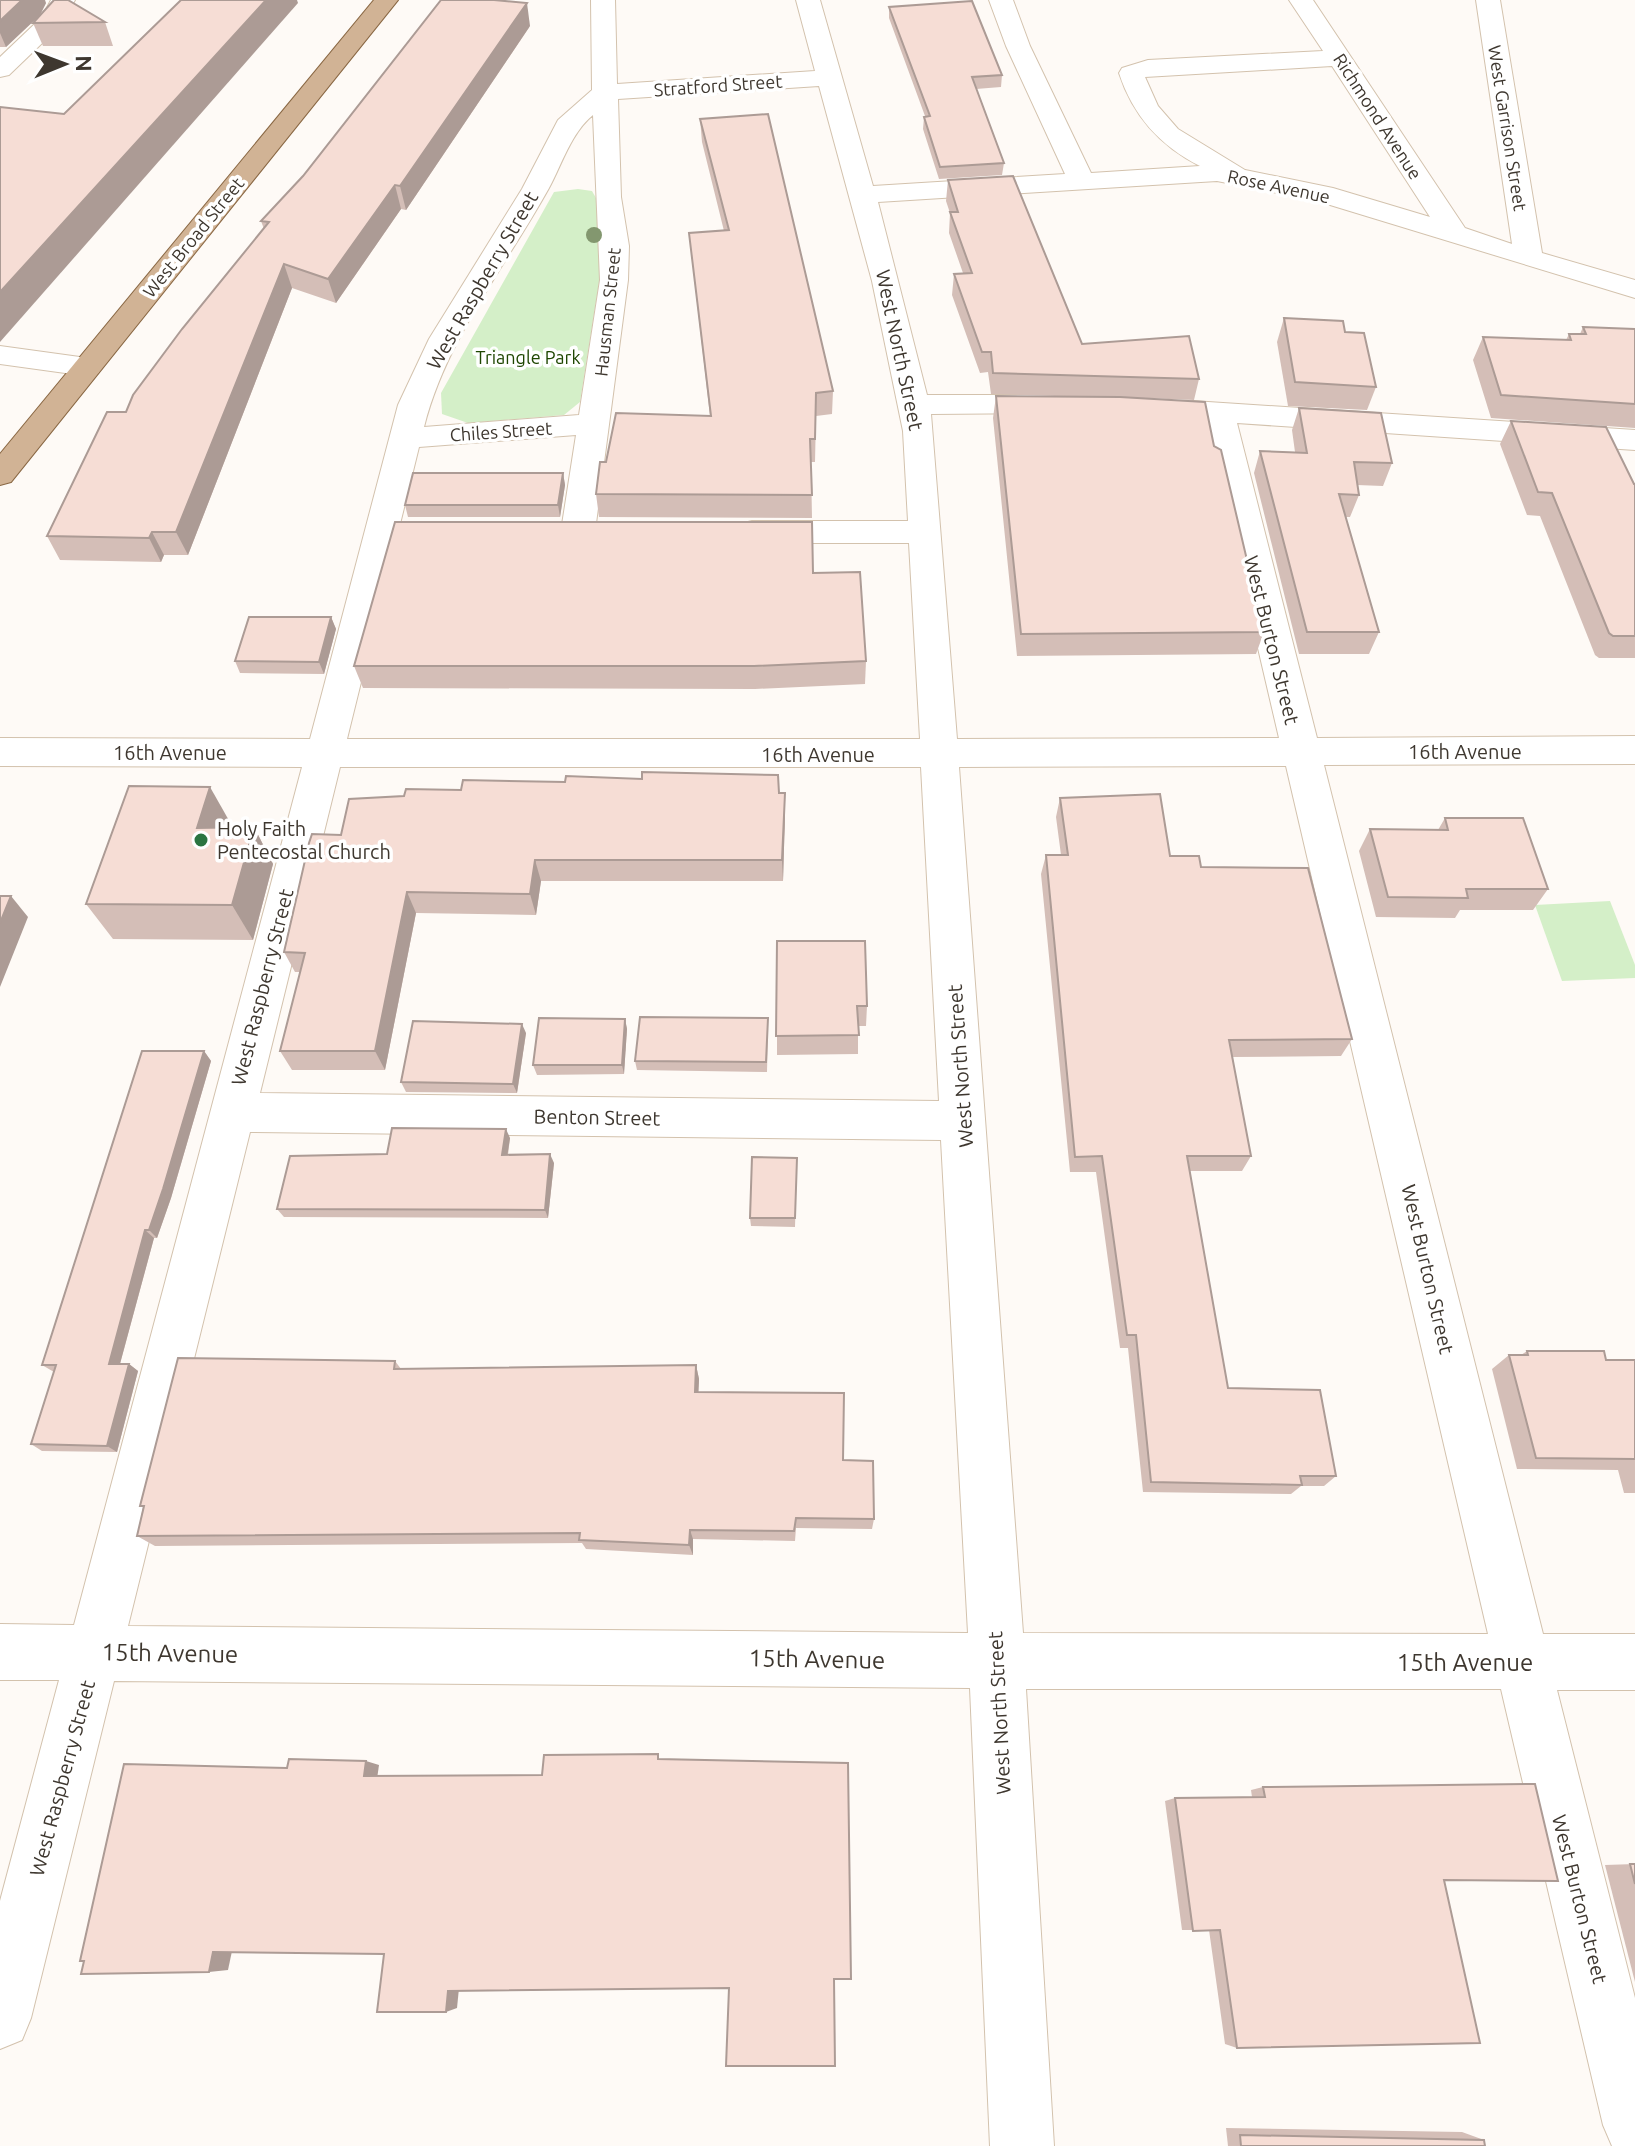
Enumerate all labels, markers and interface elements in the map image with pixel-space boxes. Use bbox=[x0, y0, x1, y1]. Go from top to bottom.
north arrow bbox=[24, 24, 104, 104]
street label: West Garrison Street bbox=[1485, 44, 1531, 212]
street label: Richmond Avenue bbox=[1330, 49, 1426, 183]
text: N bbox=[72, 55, 97, 72]
street label: Stratford Street bbox=[653, 71, 783, 99]
street label: Rose Avenue bbox=[1226, 165, 1332, 207]
street label: West Broad Street bbox=[139, 173, 247, 301]
street label: West Raspberry Street bbox=[422, 187, 542, 373]
street label: Hausman Street bbox=[590, 247, 624, 377]
street label: West North Street bbox=[872, 268, 928, 433]
park label: Triangle Park bbox=[475, 347, 581, 367]
street label: Chiles Street bbox=[449, 417, 553, 445]
street label: West Burton Street bbox=[1240, 553, 1304, 727]
street label: 16th Avenue bbox=[1408, 740, 1522, 763]
street label: 16th Avenue bbox=[113, 741, 227, 764]
street label: 16th Avenue bbox=[761, 743, 875, 766]
place label: Holy Faith Pentecostal Church bbox=[217, 817, 391, 863]
marker: Holy Faith Pentecostal Church bbox=[192, 831, 210, 849]
street label: West Raspberry Street bbox=[226, 886, 298, 1088]
street label: West North Street bbox=[943, 983, 977, 1148]
street label: Benton Street bbox=[534, 1104, 661, 1130]
street label: West Burton Street bbox=[1397, 1182, 1459, 1356]
street label: West North Street bbox=[983, 1631, 1015, 1795]
street label: 15th Avenue bbox=[101, 1638, 239, 1668]
street label: 15th Avenue bbox=[748, 1644, 886, 1674]
street label: 15th Avenue bbox=[1397, 1649, 1533, 1676]
street label: West Raspberry Street bbox=[25, 1677, 99, 1878]
street label: West Burton Street bbox=[1548, 1812, 1612, 1986]

